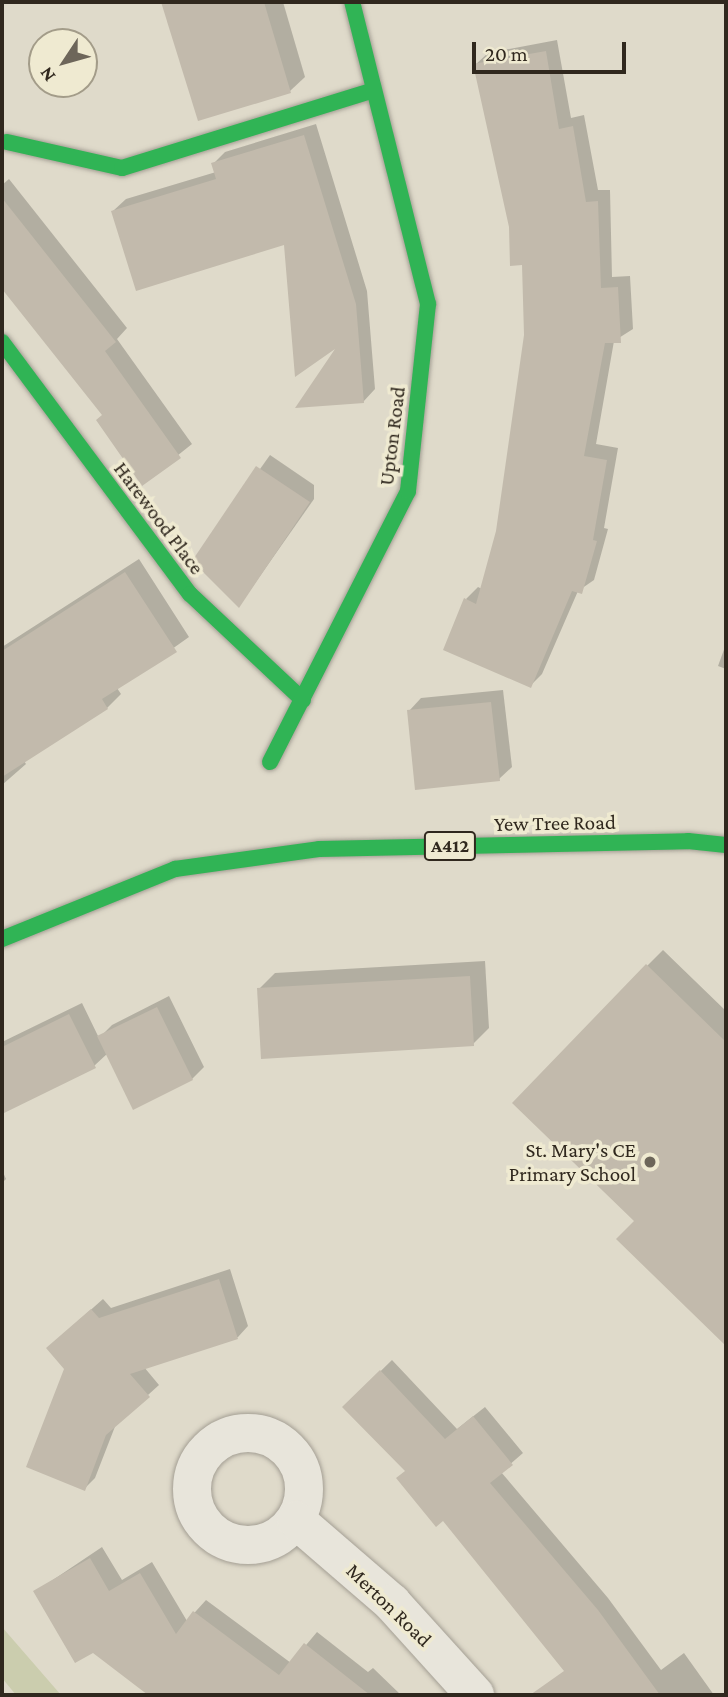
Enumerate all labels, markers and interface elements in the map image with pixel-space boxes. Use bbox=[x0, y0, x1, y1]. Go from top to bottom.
north arrow bbox=[28, 28, 98, 98]
scale bar bbox=[476, 28, 630, 72]
text: 20 m bbox=[485, 42, 528, 66]
text: N bbox=[35, 63, 60, 86]
street label: Upton Road bbox=[373, 385, 411, 487]
street label: Harewood Place bbox=[108, 457, 210, 579]
street label: Yew Tree Road bbox=[494, 809, 616, 837]
road number: A412 bbox=[424, 831, 476, 862]
place label: St. Mary's CE Primary School bbox=[509, 1137, 636, 1187]
marker: St. Mary's CE Primary School bbox=[642, 1154, 658, 1170]
street label: Merton Road bbox=[341, 1558, 437, 1652]

